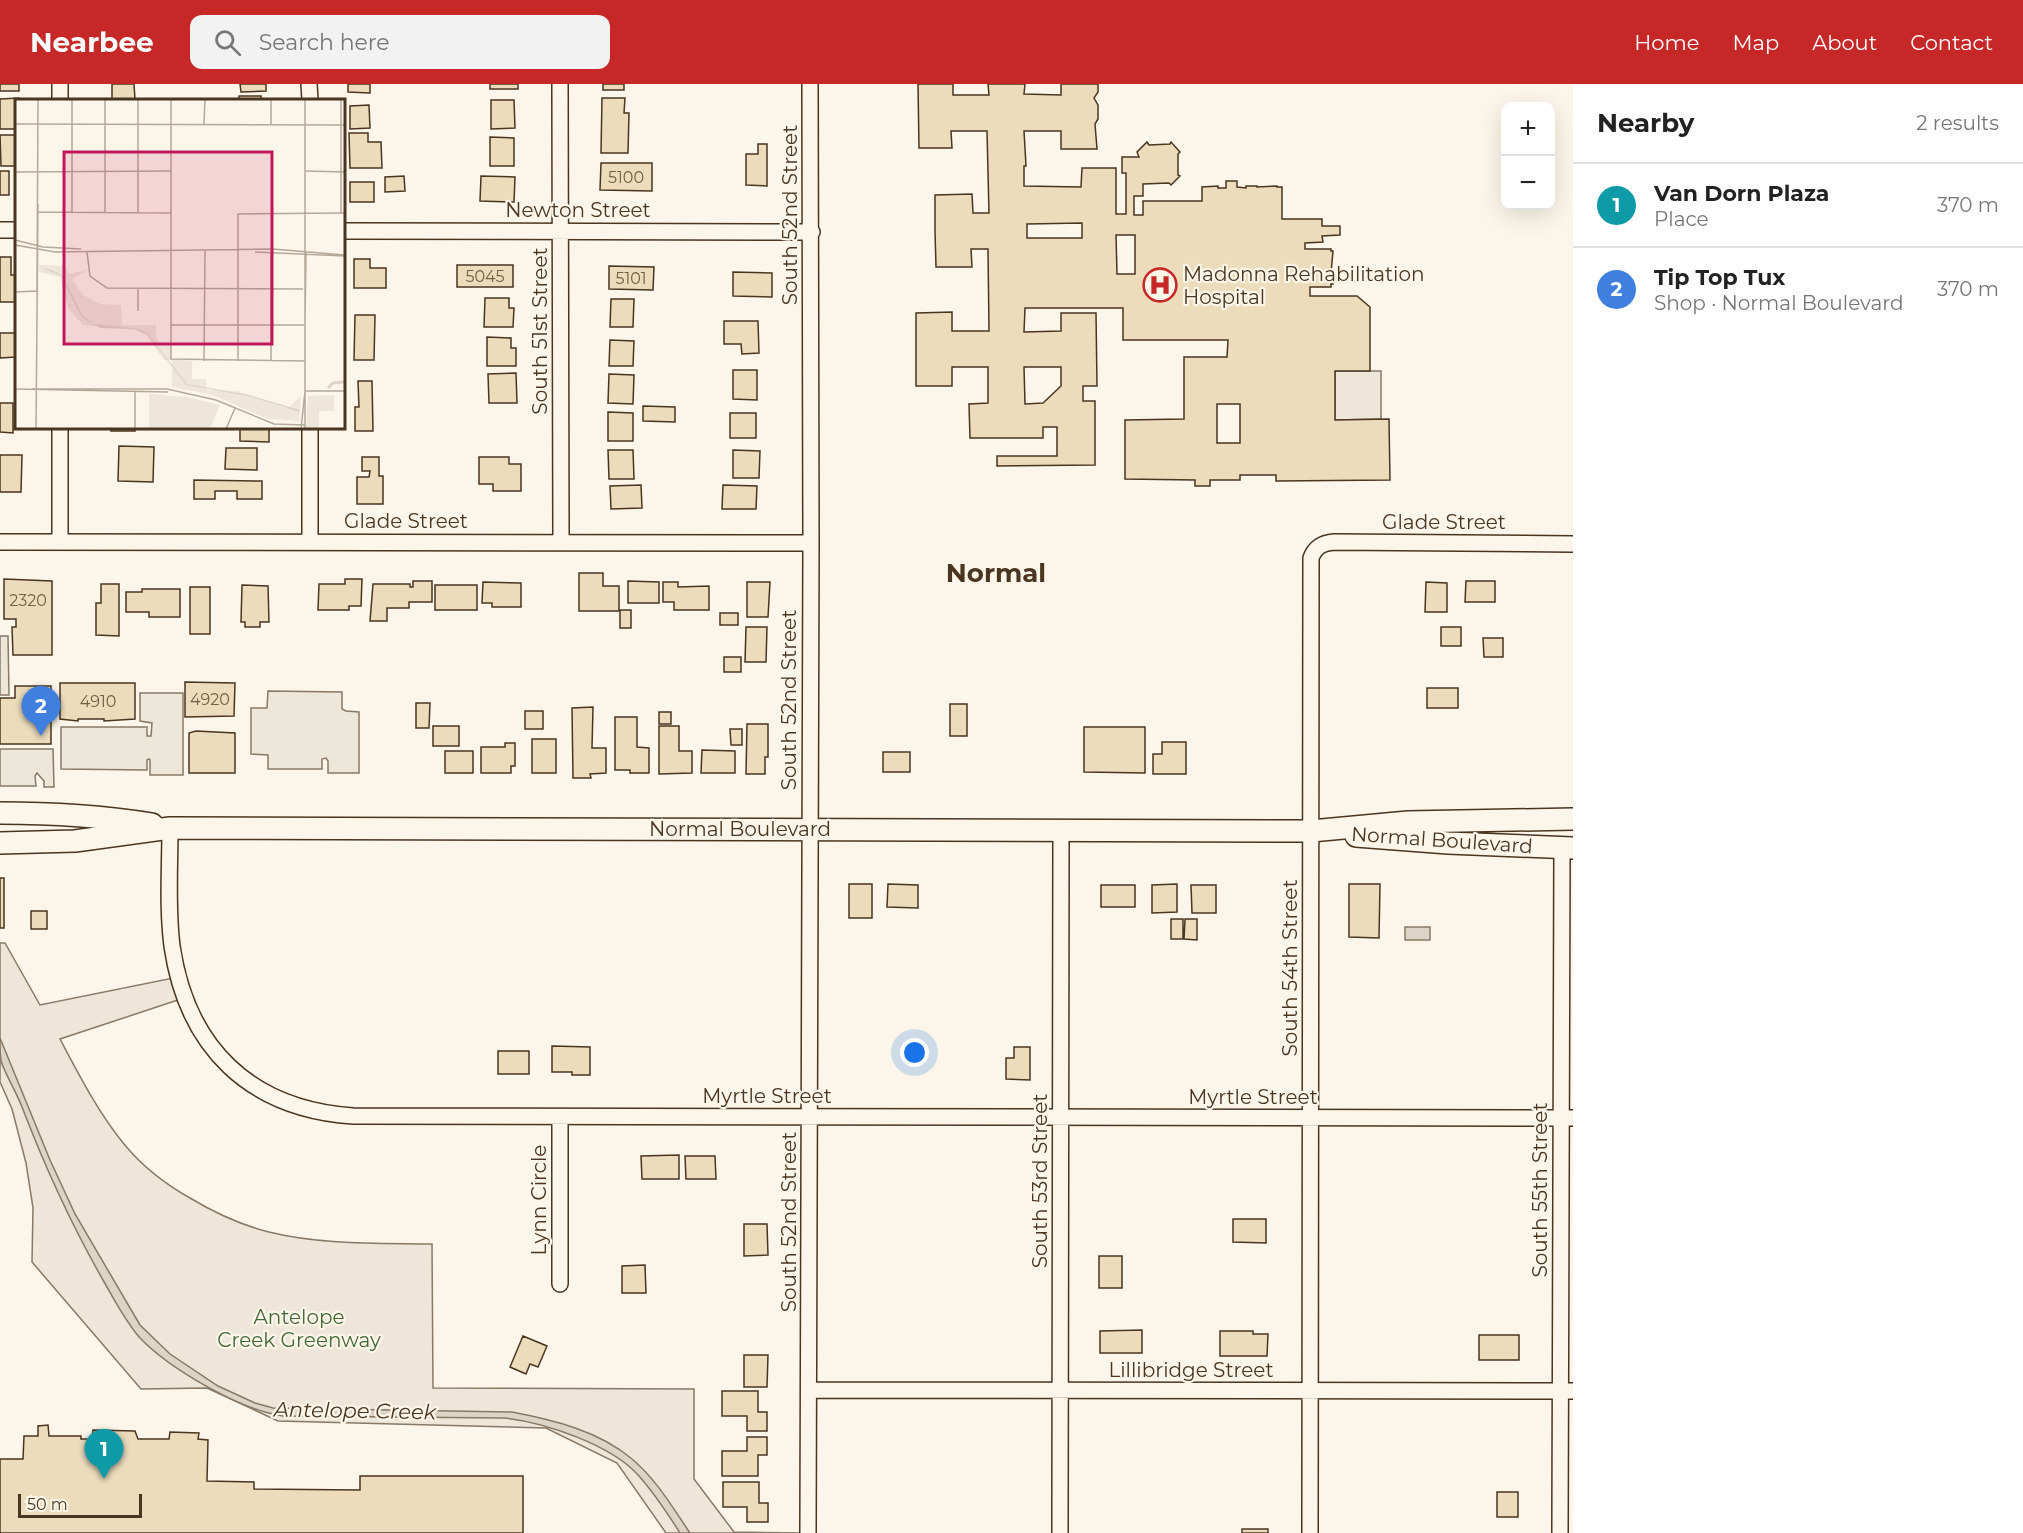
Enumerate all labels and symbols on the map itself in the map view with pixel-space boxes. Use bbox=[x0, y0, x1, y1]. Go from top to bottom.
inset map bbox=[15, 99, 345, 429]
street label: South 52nd Street bbox=[778, 125, 802, 305]
house number: 5100 bbox=[608, 168, 644, 187]
street label: Newton Street bbox=[505, 198, 651, 222]
street label: South 51st Street bbox=[528, 247, 552, 415]
place label: Madonna Rehabilitation Hospital bbox=[1183, 262, 1425, 309]
house number: 5045 bbox=[465, 267, 505, 286]
hospital icon: Madonna Rehabilitation Hospital bbox=[1142, 267, 1178, 303]
house number: 5101 bbox=[615, 269, 647, 288]
street label: Glade Street bbox=[344, 509, 468, 533]
street label: Glade Street bbox=[1382, 510, 1506, 534]
district label: Normal bbox=[946, 557, 1046, 589]
house number: 2320 bbox=[9, 591, 47, 610]
street label: South 52nd Street bbox=[777, 610, 801, 790]
pin: 2 bbox=[22, 686, 60, 736]
house number: 4920 bbox=[190, 690, 230, 709]
house number: 4910 bbox=[80, 692, 116, 711]
street label: Normal Boulevard bbox=[649, 817, 831, 841]
street label: Normal Boulevard bbox=[1350, 822, 1534, 858]
street label: South 54th Street bbox=[1278, 879, 1302, 1057]
your location bbox=[900, 1038, 929, 1067]
street label: Myrtle Street bbox=[702, 1084, 832, 1108]
street label: Myrtle Street bbox=[1188, 1085, 1318, 1109]
street label: South 53rd Street bbox=[1028, 1094, 1052, 1268]
street label: South 55th Street bbox=[1528, 1102, 1552, 1278]
street label: South 52nd Street bbox=[777, 1132, 801, 1312]
street label: Lynn Circle bbox=[527, 1145, 551, 1255]
park label: Antelope Creek Greenway bbox=[217, 1305, 381, 1352]
street label: Lillibridge Street bbox=[1108, 1358, 1274, 1382]
water label: Antelope Creek bbox=[272, 1397, 438, 1424]
pin: 1 bbox=[84, 1430, 124, 1479]
scale bar bbox=[18, 1491, 142, 1518]

